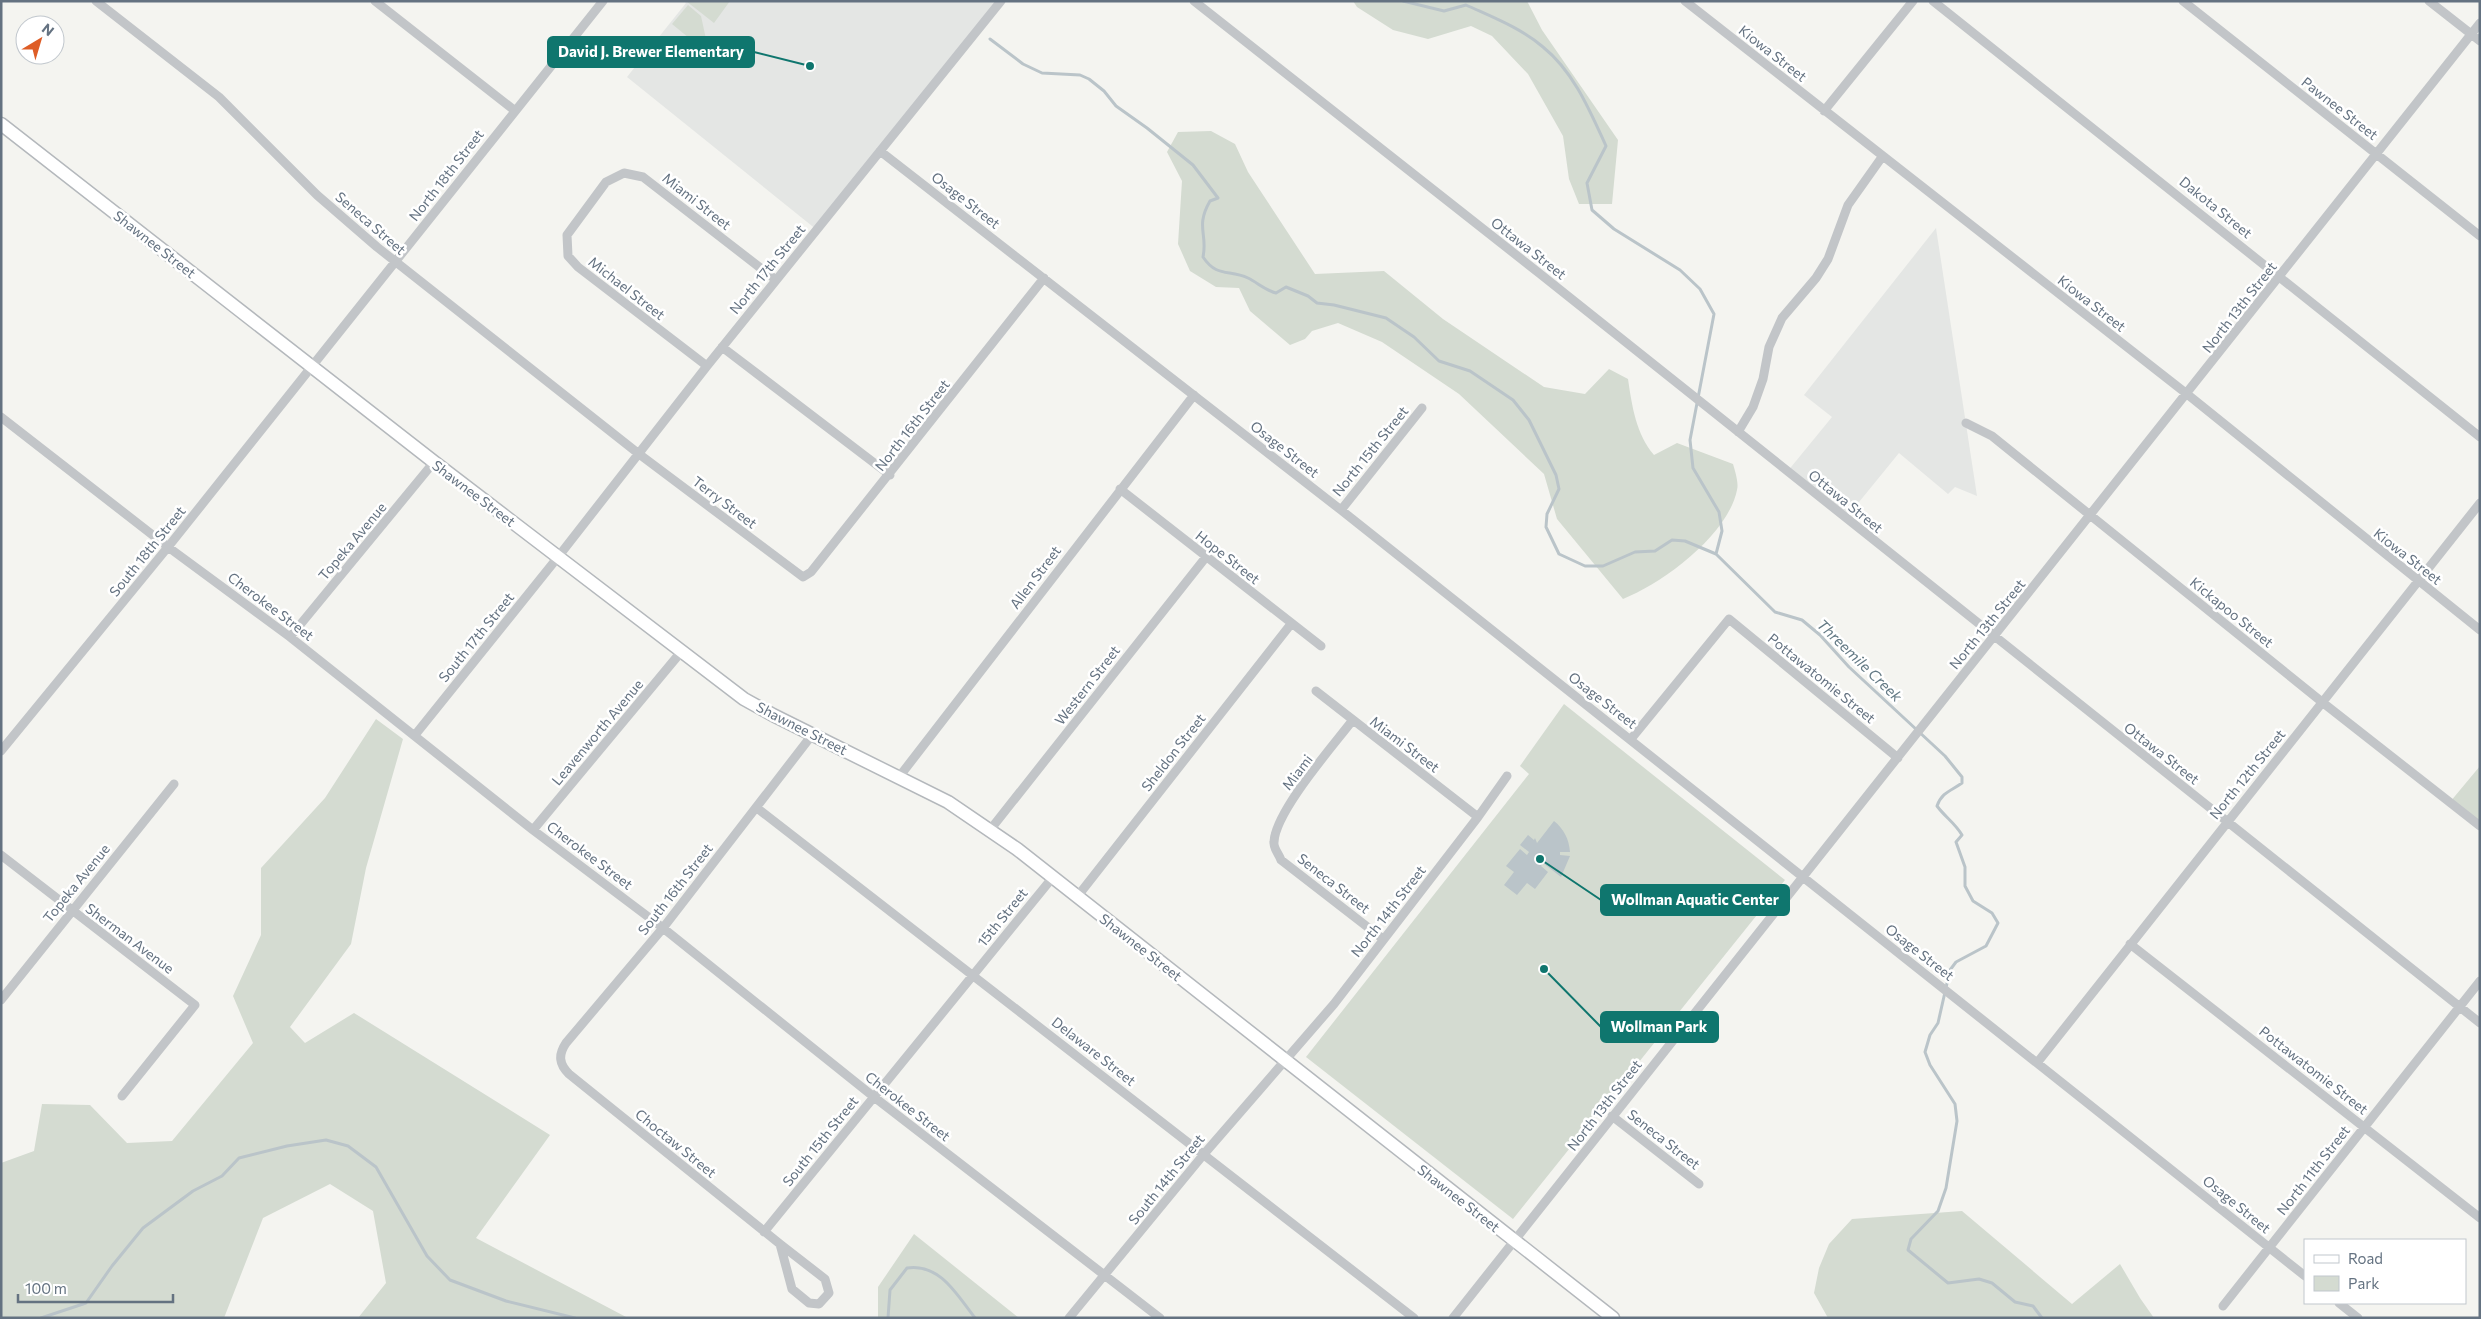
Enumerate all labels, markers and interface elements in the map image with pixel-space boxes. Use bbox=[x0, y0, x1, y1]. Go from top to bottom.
north arrow bbox=[15, 15, 65, 65]
text: N bbox=[39, 19, 58, 39]
street label: Kiowa Street bbox=[1736, 21, 1811, 85]
callout: David J. Brewer Elementary bbox=[548, 37, 754, 67]
text: David J. Brewer Elementary bbox=[558, 42, 745, 60]
street label: Pawnee Street bbox=[2298, 73, 2382, 143]
street label: North 18th Street bbox=[405, 126, 487, 224]
street label: Osage Street bbox=[928, 168, 1004, 232]
street label: Miami Street bbox=[659, 169, 735, 233]
street label: Dakota Street bbox=[2176, 173, 2256, 242]
street label: Seneca Street bbox=[332, 188, 410, 258]
street label: Shawnee Street bbox=[111, 207, 200, 282]
street label: Ottawa Street bbox=[1488, 213, 1570, 283]
street label: North 17th Street bbox=[726, 221, 808, 317]
street label: Michael Street bbox=[585, 253, 669, 323]
street label: North 13th Street bbox=[2198, 258, 2280, 356]
street label: Kiowa Street bbox=[2055, 271, 2130, 335]
street label: North 16th Street bbox=[871, 376, 953, 474]
street label: North 15th Street bbox=[1328, 402, 1412, 499]
street label: Osage Street bbox=[1247, 417, 1323, 481]
street label: Shawnee Street bbox=[429, 456, 519, 530]
street label: Ottawa Street bbox=[1805, 466, 1887, 536]
street label: Terry Street bbox=[690, 472, 761, 532]
street label: Topeka Avenue bbox=[315, 499, 389, 583]
street label: South 18th Street bbox=[105, 502, 189, 600]
street label: Kiowa Street bbox=[2371, 524, 2446, 588]
street label: Hope Street bbox=[1193, 527, 1264, 587]
street label: Allen Street bbox=[1006, 542, 1064, 612]
street label: Cherokee Street bbox=[225, 568, 317, 644]
street label: Kickapoo Street bbox=[2187, 573, 2277, 651]
street label: North 13th Street bbox=[1945, 575, 2029, 672]
street label: South 17th Street bbox=[435, 589, 517, 685]
water label: Threemile Creek bbox=[1814, 615, 1907, 706]
street label: Pottawatomie Street bbox=[1765, 629, 1879, 727]
street label: Western Street bbox=[1051, 642, 1123, 728]
street label: Osage Street bbox=[1565, 668, 1641, 732]
street label: Leavenworth Avenue bbox=[548, 676, 646, 788]
street label: Shawnee Street bbox=[754, 698, 850, 758]
street label: Sheldon Street bbox=[1137, 710, 1209, 794]
street label: Miami Street bbox=[1367, 712, 1443, 776]
street label: Ottawa Street bbox=[2121, 718, 2203, 788]
street label: North 12th Street bbox=[2206, 725, 2289, 822]
street label: Miami bbox=[1278, 751, 1316, 793]
street label: Cherokee Street bbox=[544, 817, 636, 893]
street label: Topeka Avenue bbox=[39, 840, 113, 926]
street label: South 16th Street bbox=[634, 840, 716, 938]
street label: Seneca Street bbox=[1294, 849, 1374, 917]
street label: North 14th Street bbox=[1347, 862, 1429, 960]
street label: 15th Street bbox=[973, 884, 1031, 950]
callout: Wollman Aquatic Center bbox=[1601, 885, 1789, 915]
text: Wollman Aquatic Center bbox=[1611, 890, 1779, 908]
street label: Sherman Avenue bbox=[83, 899, 177, 977]
street label: Shawnee Street bbox=[1097, 910, 1186, 985]
street label: Osage Street bbox=[1882, 920, 1958, 984]
callout: Wollman Park bbox=[1601, 1012, 1718, 1042]
street label: Delaware Street bbox=[1049, 1013, 1140, 1089]
text: Wollman Park bbox=[1611, 1017, 1708, 1035]
street label: Pottawatomie Street bbox=[2256, 1022, 2372, 1118]
street label: North 13th Street bbox=[1563, 1056, 1645, 1154]
street label: Cherokee Street bbox=[862, 1068, 954, 1145]
street label: South 15th Street bbox=[779, 1092, 862, 1189]
street label: Choctaw Street bbox=[632, 1105, 720, 1181]
street label: Seneca Street bbox=[1624, 1105, 1704, 1173]
street label: North 11th Street bbox=[2273, 1122, 2353, 1218]
street label: South 14th Street bbox=[1124, 1130, 1208, 1228]
street label: Shawnee Street bbox=[1415, 1161, 1504, 1236]
street label: Osage Street bbox=[2200, 1172, 2274, 1237]
legend bbox=[2304, 1239, 2466, 1304]
text: Road bbox=[2348, 1249, 2383, 1267]
scale bar bbox=[18, 1272, 172, 1304]
text: Park bbox=[2348, 1274, 2379, 1292]
text: 100 m bbox=[25, 1279, 67, 1297]

